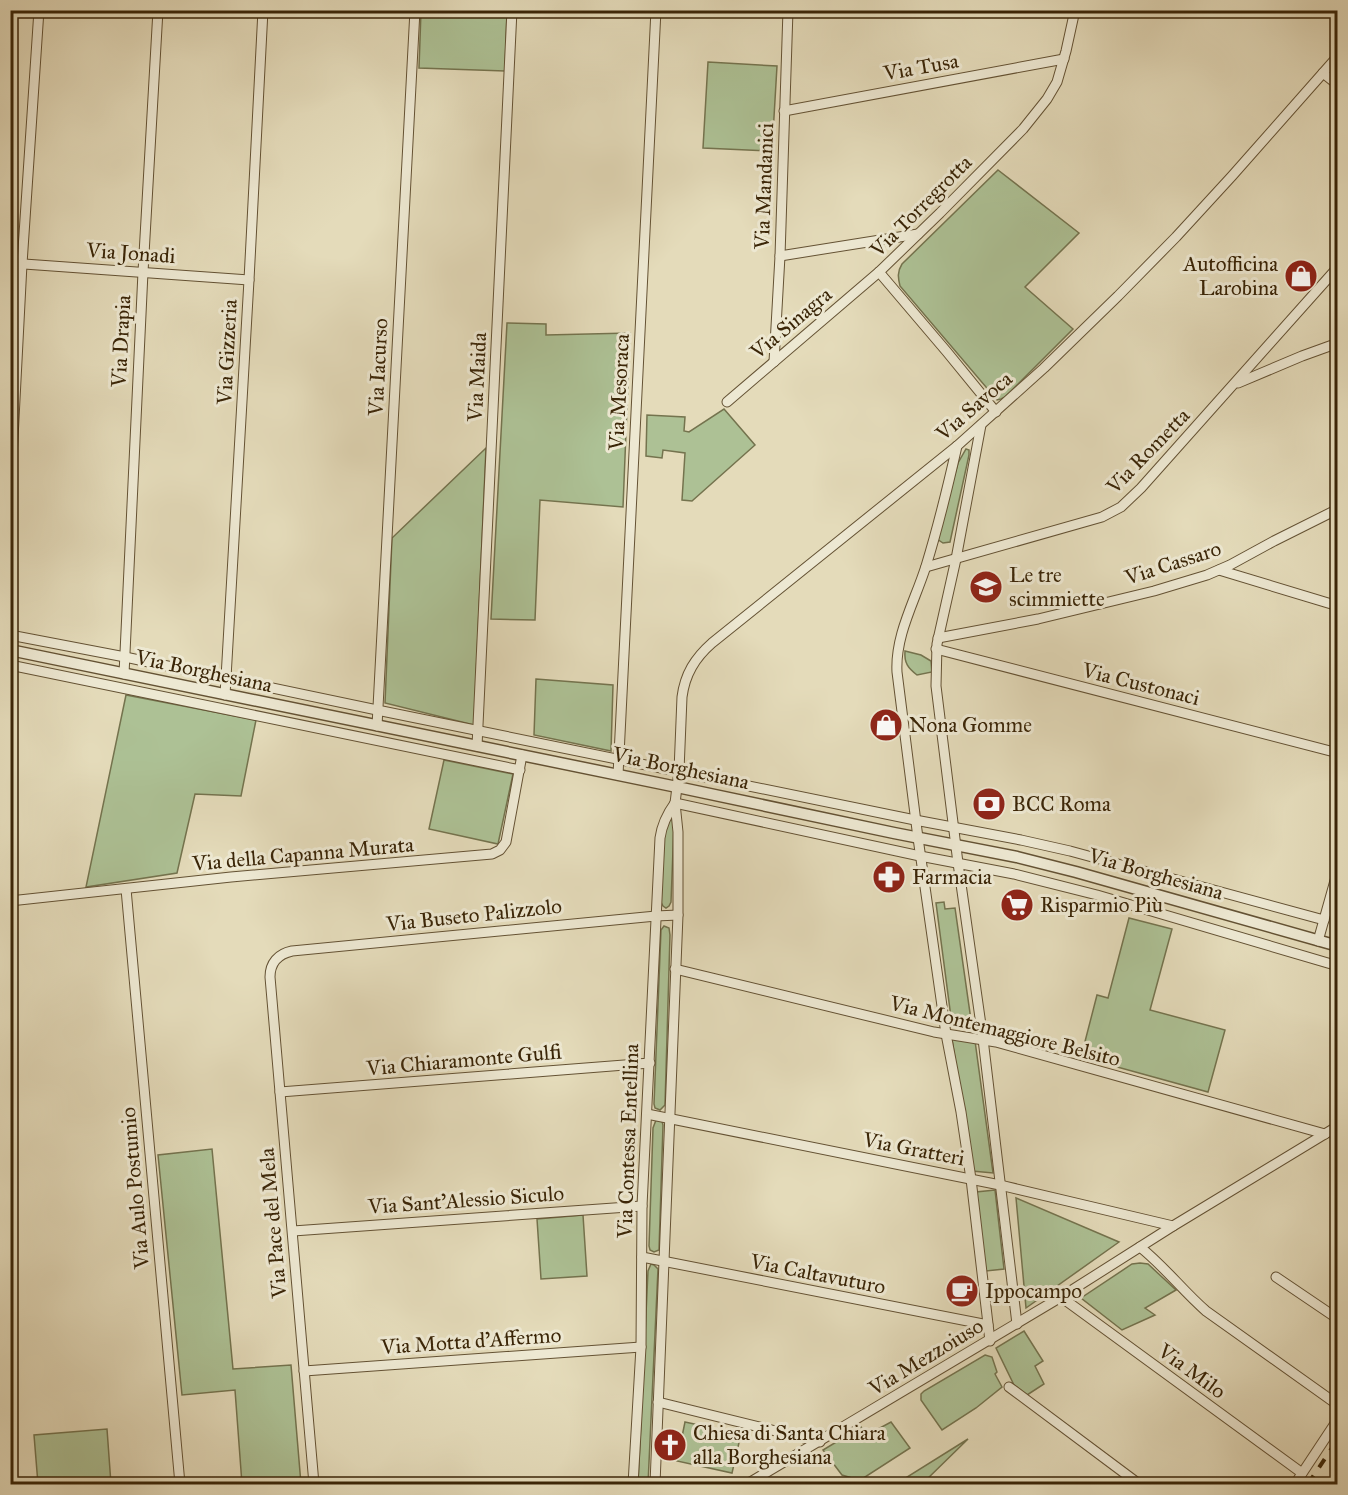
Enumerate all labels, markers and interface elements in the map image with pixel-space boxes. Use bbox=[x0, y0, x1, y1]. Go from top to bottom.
street label: Via Tusa bbox=[881, 48, 961, 87]
street label: Via Mandanici bbox=[749, 122, 779, 251]
street label: Via Torregrotta bbox=[864, 150, 977, 263]
street label: Via Jonadi bbox=[85, 237, 177, 269]
place label: Autofficina Larobina bbox=[1182, 251, 1278, 301]
shop icon: Autofficina Larobina bbox=[1283, 258, 1319, 294]
street label: Via Sinagra bbox=[744, 281, 837, 365]
street label: Via Drapia bbox=[106, 294, 136, 389]
street label: Via Gizzeria bbox=[211, 298, 243, 406]
street label: Via Iacurso bbox=[362, 317, 394, 418]
street label: Via Maida bbox=[462, 332, 492, 423]
street label: Via Mesoraca bbox=[603, 333, 635, 452]
street label: Via Savoca bbox=[930, 366, 1018, 447]
street label: Via Rometta bbox=[1100, 403, 1195, 500]
street label: Via Cassaro bbox=[1121, 535, 1225, 591]
place label: Le tre scimmiette bbox=[1009, 562, 1105, 612]
school or university icon: Le tre scimmiette bbox=[968, 569, 1004, 605]
street label: Via Borghesiana bbox=[132, 644, 275, 698]
street label: Via Custonaci bbox=[1079, 657, 1203, 711]
shop icon: Nona Gomme bbox=[868, 707, 904, 743]
place label: Nona Gomme bbox=[909, 712, 1032, 738]
street label: Via Borghesiana bbox=[609, 741, 752, 795]
bank icon: BCC Roma bbox=[971, 786, 1007, 822]
place label: BCC Roma bbox=[1012, 791, 1111, 817]
street label: Via della Capanna Murata bbox=[190, 831, 415, 877]
street label: Via Borghesiana bbox=[1085, 842, 1226, 906]
pharmacy icon: Farmacia bbox=[871, 859, 907, 895]
place label: Farmacia bbox=[912, 864, 992, 890]
supermarket icon: Risparmio Più bbox=[999, 887, 1035, 923]
place label: Risparmio Più bbox=[1040, 892, 1163, 918]
street label: Via Buseto Palizzolo bbox=[384, 893, 563, 937]
street label: Via Montemaggiore Belsito bbox=[886, 990, 1123, 1072]
street label: Via Chiaramonte Gulfi bbox=[364, 1038, 563, 1082]
street label: Via Contessa Entellina bbox=[612, 1043, 644, 1240]
street label: Via Aulo Postumio bbox=[115, 1106, 155, 1271]
street label: Via Gratteri bbox=[860, 1126, 967, 1172]
street label: Via Pace del Mela bbox=[253, 1147, 293, 1300]
street label: Via Sant'Alessio Siculo bbox=[366, 1180, 565, 1220]
street label: Via Caltavuturo bbox=[747, 1248, 888, 1300]
cafe icon: Ippocampo bbox=[944, 1273, 980, 1309]
place label: Ippocampo bbox=[985, 1278, 1082, 1304]
street label: Via Mezzoiuso bbox=[863, 1312, 988, 1402]
street label: Via Motta d'Affermo bbox=[379, 1322, 562, 1360]
street label: Via Milo bbox=[1152, 1337, 1231, 1404]
place label: Chiesa di Santa Chiara alla Borghesiana bbox=[693, 1420, 886, 1470]
church icon: Chiesa di Santa Chiara alla Borghesiana bbox=[652, 1427, 688, 1463]

